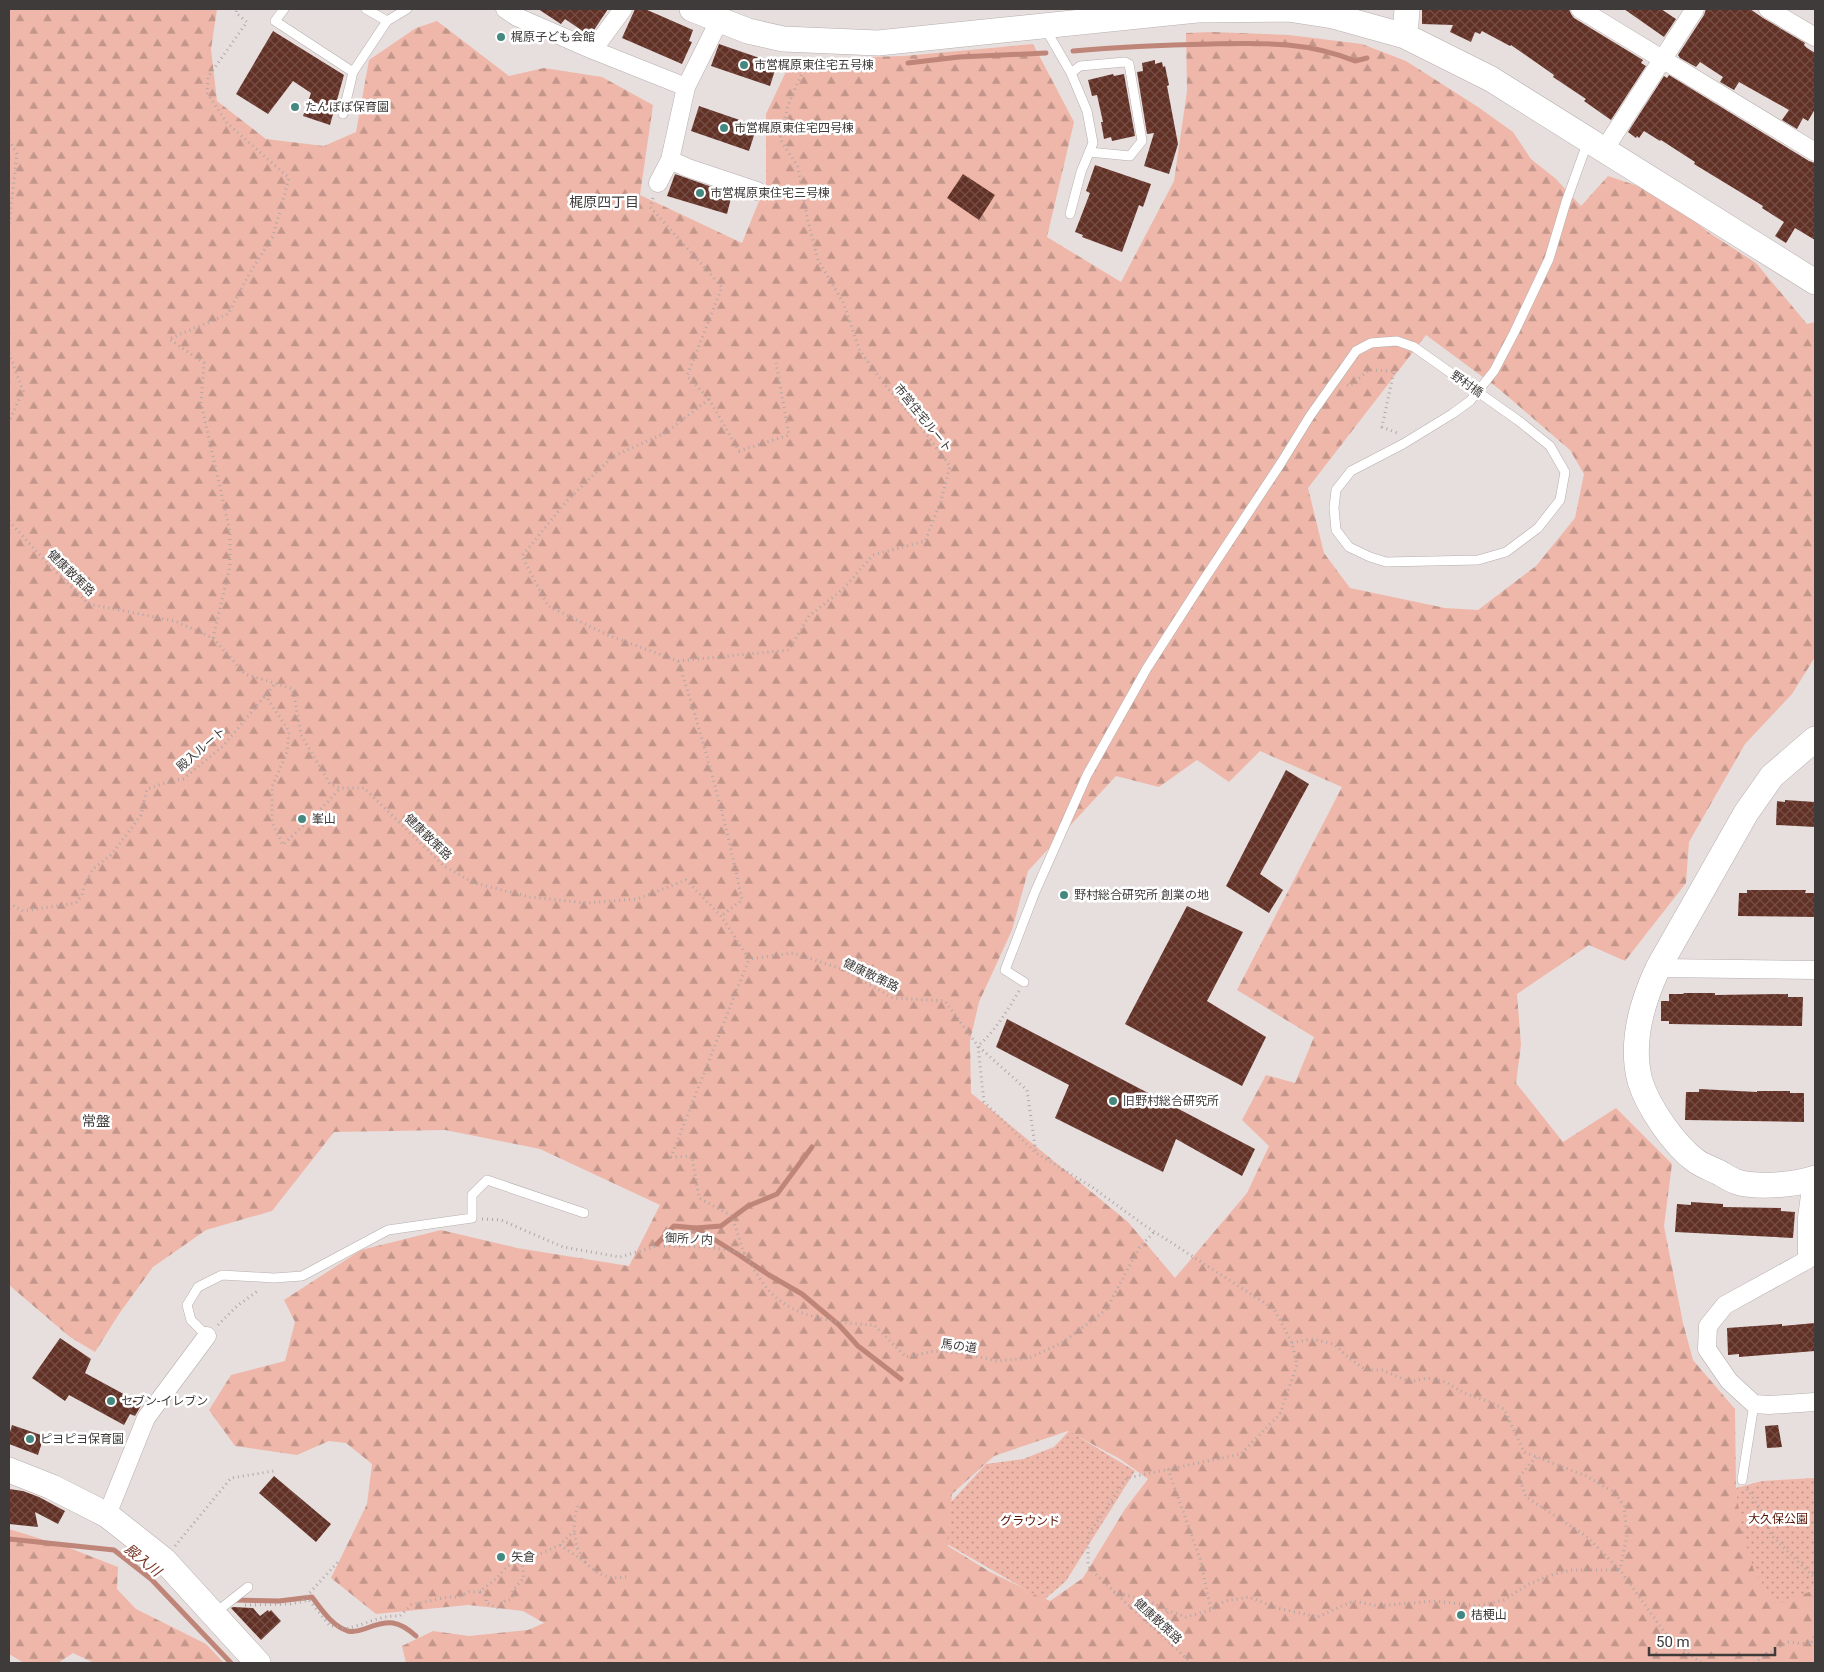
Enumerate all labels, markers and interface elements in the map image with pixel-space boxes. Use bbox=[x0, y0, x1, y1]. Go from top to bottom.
place label: 梶原子ども会館 bbox=[511, 30, 595, 44]
marker: 梶原子ども会館 bbox=[495, 31, 507, 43]
place label: 市営梶原東住宅五号棟 bbox=[754, 58, 874, 72]
marker: 市営梶原東住宅五号棟 bbox=[738, 59, 750, 71]
place label: たんぽぽ保育園 bbox=[305, 100, 389, 114]
marker: たんぽぽ保育園 bbox=[289, 101, 301, 113]
place label: 市営梶原東住宅四号棟 bbox=[734, 121, 854, 135]
marker: 市営梶原東住宅四号棟 bbox=[718, 122, 730, 134]
place label: 市営梶原東住宅三号棟 bbox=[710, 186, 830, 200]
marker: 市営梶原東住宅三号棟 bbox=[694, 187, 706, 199]
district label: 梶原四丁目 bbox=[569, 194, 639, 210]
street label: 野村橋 bbox=[1448, 368, 1486, 400]
street label: 市営住宅ルート bbox=[891, 381, 955, 455]
street label: 健康散策路 bbox=[45, 547, 97, 599]
street label: 殿入ルート bbox=[174, 724, 228, 774]
street label: 健康散策路 bbox=[402, 811, 454, 863]
place label: 峯山 bbox=[312, 812, 336, 826]
marker: 峯山 bbox=[296, 813, 308, 825]
place label: 野村総合研究所 創業の地 bbox=[1074, 888, 1209, 902]
marker: 野村総合研究所 創業の地 bbox=[1058, 889, 1070, 901]
street label: 健康散策路 bbox=[841, 956, 901, 994]
place label: 旧野村総合研究所 bbox=[1123, 1094, 1219, 1108]
marker: 旧野村総合研究所 bbox=[1107, 1095, 1119, 1107]
district label: 常盤 bbox=[82, 1113, 110, 1129]
street label: 御所ノ内 bbox=[665, 1231, 713, 1247]
street label: 馬の道 bbox=[940, 1337, 978, 1355]
place label: セブン-イレブン bbox=[121, 1394, 208, 1408]
marker: セブン-イレブン bbox=[105, 1395, 117, 1407]
place label: ピヨピヨ保育園 bbox=[40, 1432, 124, 1446]
marker: ピヨピヨ保育園 bbox=[24, 1433, 36, 1445]
park label: 大久保公園 bbox=[1748, 1512, 1808, 1526]
park label: グラウンド bbox=[1000, 1514, 1060, 1528]
water label: 殿入川 bbox=[122, 1541, 166, 1581]
place label: 矢倉 bbox=[511, 1550, 535, 1564]
marker: 矢倉 bbox=[495, 1551, 507, 1563]
street label: 健康散策路 bbox=[1131, 1595, 1185, 1647]
place label: 桔梗山 bbox=[1471, 1608, 1507, 1622]
marker: 桔梗山 bbox=[1455, 1609, 1467, 1621]
scale bar bbox=[1649, 1624, 1775, 1656]
text: 50 m bbox=[1656, 1633, 1690, 1651]

